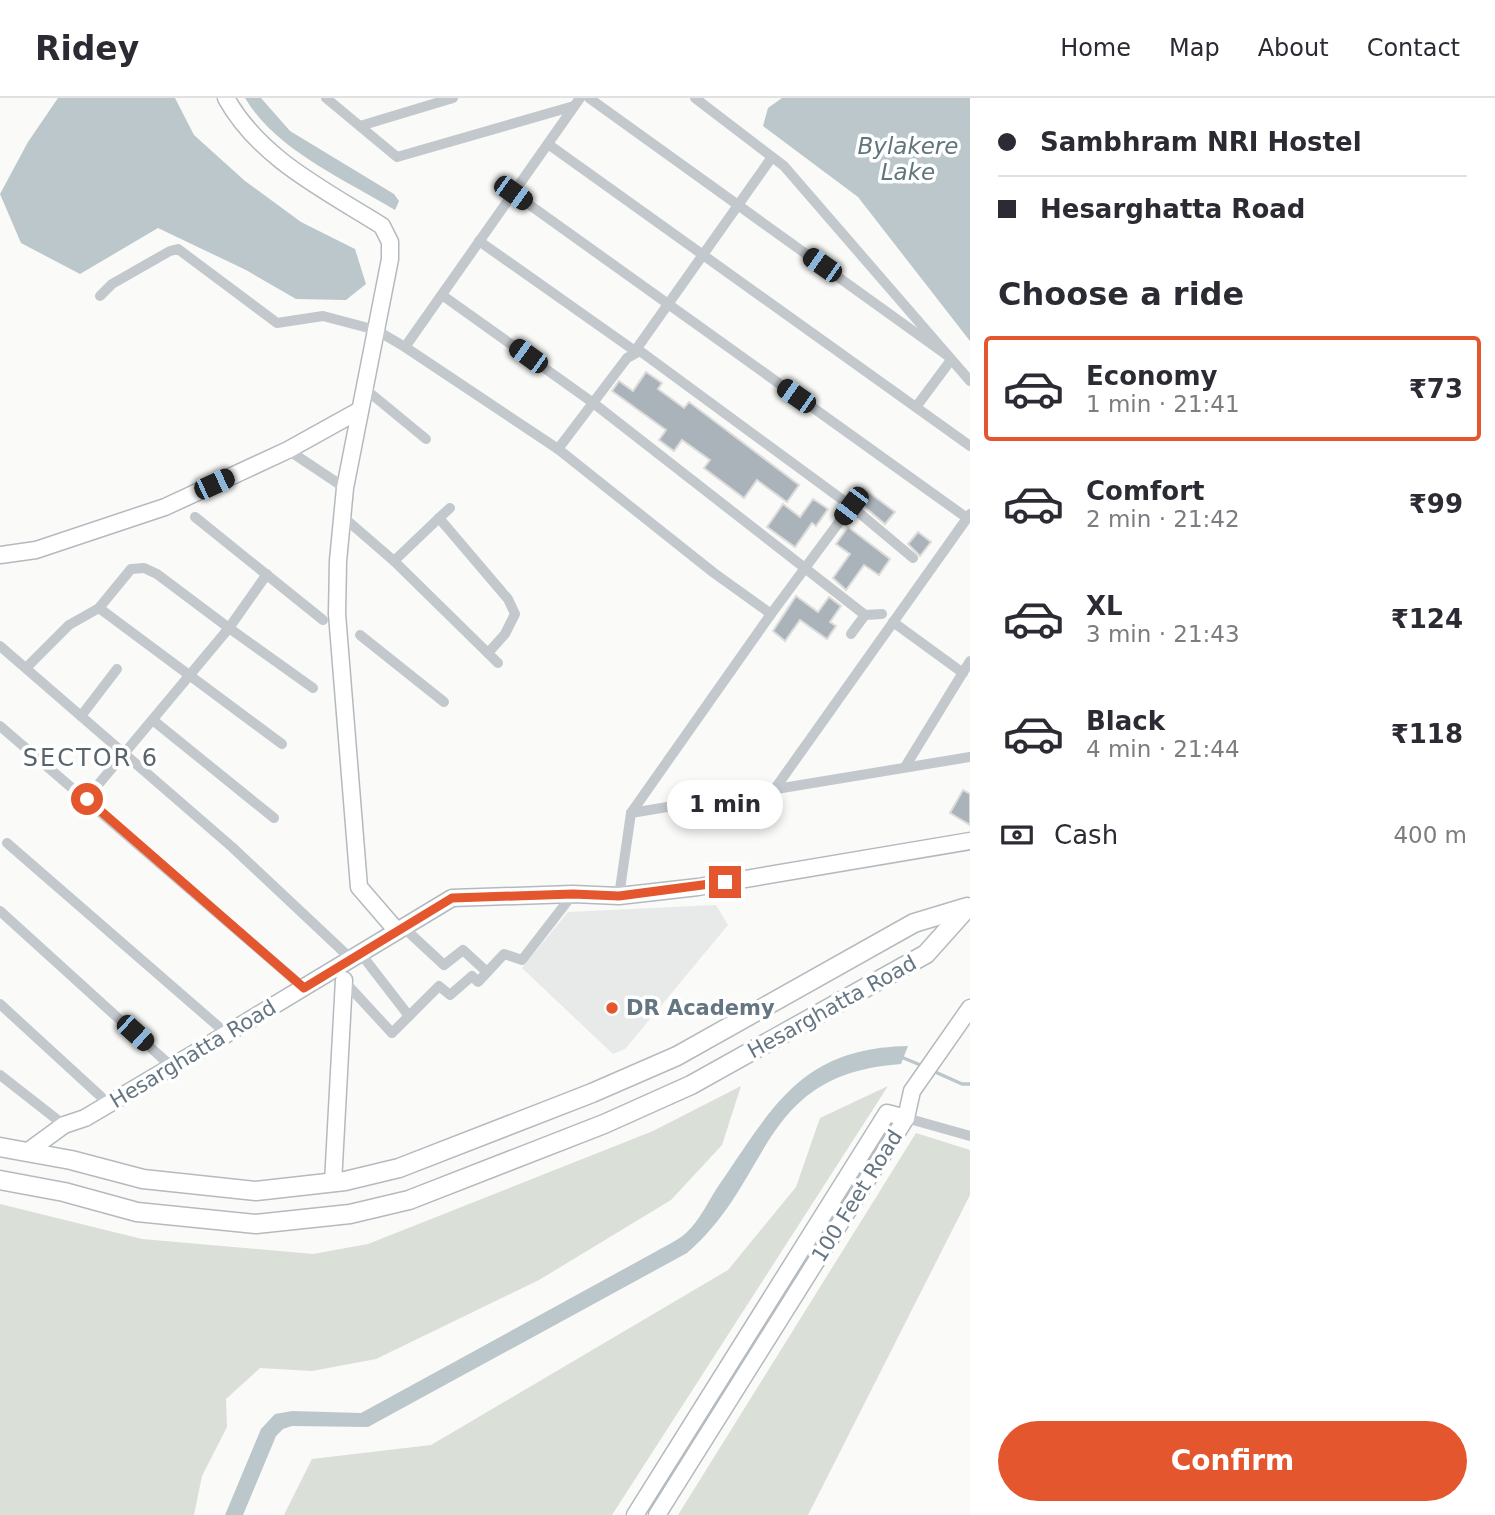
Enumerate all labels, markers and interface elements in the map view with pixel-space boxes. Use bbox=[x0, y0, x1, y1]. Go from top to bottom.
text: Ridey bbox=[35, 29, 139, 68]
text: Home bbox=[1060, 34, 1131, 62]
text: Map bbox=[1169, 34, 1220, 62]
text: About bbox=[1258, 34, 1329, 62]
text: Contact bbox=[1367, 34, 1460, 62]
text: Sambhram NRI Hostel bbox=[1040, 127, 1362, 157]
water label: Bylakere Lake bbox=[858, 133, 958, 185]
car bbox=[490, 172, 537, 214]
text: Hesarghatta Road bbox=[1040, 194, 1305, 224]
car bbox=[799, 244, 846, 286]
text: Choose a ride bbox=[998, 275, 1244, 313]
car bbox=[505, 335, 552, 377]
icon: car bbox=[1002, 357, 1065, 420]
text: Economy bbox=[1086, 361, 1217, 391]
text: ₹73 bbox=[1409, 374, 1463, 404]
car bbox=[773, 375, 820, 417]
text: 1 min · 21:41 bbox=[1086, 391, 1240, 417]
car bbox=[191, 466, 238, 502]
icon: car bbox=[1002, 472, 1065, 535]
text: Comfort bbox=[1086, 476, 1204, 506]
car bbox=[830, 483, 873, 529]
text: ₹99 bbox=[1409, 489, 1463, 519]
text: 2 min · 21:42 bbox=[1086, 506, 1240, 532]
icon: car bbox=[1002, 587, 1065, 650]
text: XL bbox=[1086, 591, 1123, 621]
text: ₹124 bbox=[1391, 604, 1463, 634]
text: 3 min · 21:43 bbox=[1086, 621, 1240, 647]
icon: car bbox=[1002, 702, 1065, 765]
text: Black bbox=[1086, 706, 1165, 736]
text: ₹118 bbox=[1391, 719, 1463, 749]
text: 4 min · 21:44 bbox=[1086, 736, 1240, 762]
district label: SECTOR 6 bbox=[23, 744, 159, 772]
callout: 1 min bbox=[667, 780, 783, 830]
route start bbox=[71, 783, 103, 815]
text: 1 min bbox=[689, 791, 761, 817]
icon: cash bbox=[998, 816, 1036, 854]
text: Cash bbox=[1054, 820, 1118, 850]
text: 400 m bbox=[1393, 822, 1467, 848]
route end bbox=[709, 866, 741, 898]
street label: Hesarghatta Road bbox=[744, 951, 920, 1063]
street label: Hesarghatta Road bbox=[106, 995, 280, 1113]
place label: DR Academy bbox=[626, 996, 775, 1020]
marker: DR Academy bbox=[604, 1000, 620, 1016]
car bbox=[113, 1011, 158, 1055]
street label: 100 Feet Road bbox=[807, 1126, 907, 1266]
button: Confirm bbox=[998, 1421, 1467, 1501]

